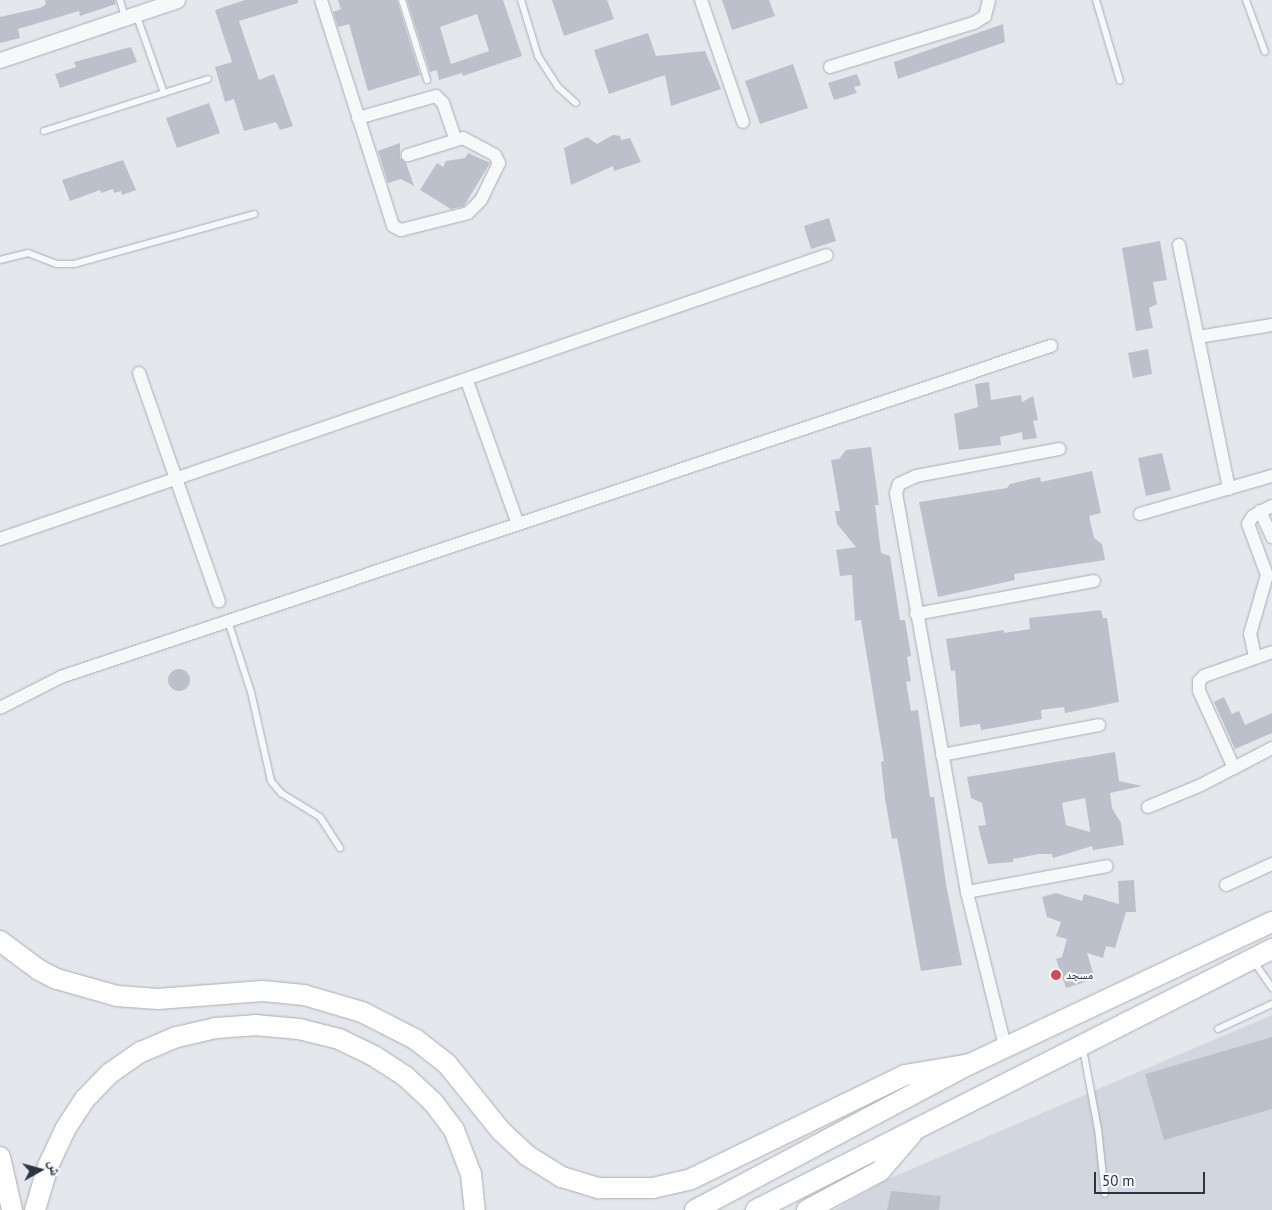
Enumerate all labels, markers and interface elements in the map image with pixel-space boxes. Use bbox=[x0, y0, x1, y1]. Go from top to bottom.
place label: مسجد bbox=[1066, 968, 1093, 982]
marker: مسجد bbox=[1050, 969, 1062, 981]
north arrow bbox=[15, 1145, 65, 1195]
text: ش bbox=[45, 1160, 65, 1177]
scale bar bbox=[1097, 1162, 1208, 1194]
text: 50 m bbox=[1102, 1171, 1135, 1190]

